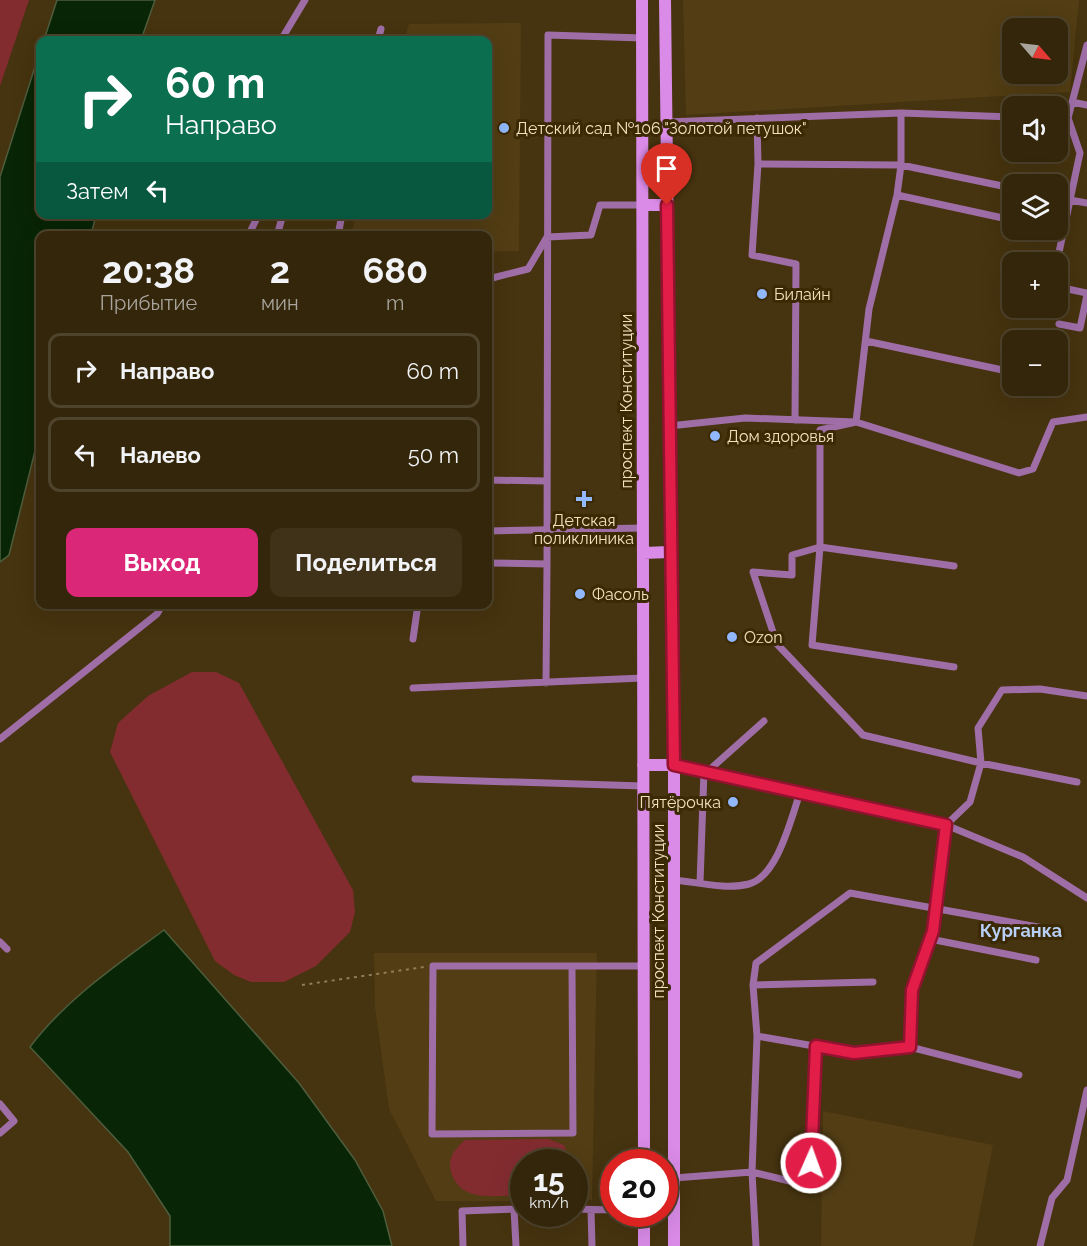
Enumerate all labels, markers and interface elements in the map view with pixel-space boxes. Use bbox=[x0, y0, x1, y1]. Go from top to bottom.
north arrow bbox=[1002, 18, 1068, 84]
map controls bbox=[1002, 18, 1068, 396]
text: 60 m bbox=[165, 59, 265, 108]
icon: right bbox=[66, 60, 144, 138]
button: sound bbox=[1002, 96, 1068, 162]
text: Направо bbox=[165, 109, 277, 140]
place label: Детский сад №106 "Золотой петушок" bbox=[516, 119, 807, 138]
marker: Детский сад №106 "Золотой петушок" bbox=[497, 121, 511, 135]
pin bbox=[641, 143, 692, 205]
icon: arrive bbox=[650, 152, 683, 185]
icon: left bbox=[141, 174, 174, 207]
button: layers bbox=[1002, 174, 1068, 240]
text: Затем bbox=[66, 178, 129, 204]
text: 20:38 bbox=[102, 249, 195, 291]
text: 2 bbox=[270, 249, 290, 291]
text: 680 bbox=[362, 249, 428, 291]
button: + bbox=[1002, 252, 1068, 318]
place label: Билайн bbox=[774, 285, 831, 304]
marker: Билайн bbox=[755, 287, 769, 301]
text: Прибытие bbox=[100, 291, 197, 315]
text: мин bbox=[261, 291, 299, 315]
text: m bbox=[386, 291, 404, 315]
street label: проспект Конституции bbox=[617, 314, 636, 488]
button: − bbox=[1002, 330, 1068, 396]
icon: right bbox=[69, 354, 102, 387]
text: Направо bbox=[120, 358, 214, 384]
text: 60 m bbox=[406, 358, 459, 384]
place label: Дом здоровья bbox=[727, 427, 834, 446]
marker: Дом здоровья bbox=[708, 429, 722, 443]
icon: left bbox=[69, 438, 102, 471]
text: Налево bbox=[120, 442, 201, 468]
text: 50 m bbox=[408, 442, 459, 468]
marker: Детская поликлиника bbox=[575, 490, 593, 508]
place label: Детская поликлиника bbox=[534, 511, 634, 548]
button: Выход bbox=[66, 528, 258, 597]
button: Поделиться bbox=[270, 528, 462, 597]
place label: Фасоль bbox=[592, 585, 649, 604]
marker: Фасоль bbox=[573, 587, 587, 601]
place label: Ozon bbox=[744, 628, 783, 647]
marker: Ozon bbox=[725, 630, 739, 644]
place label: Пятёрочка bbox=[640, 793, 721, 812]
marker: Пятёрочка bbox=[726, 795, 740, 809]
street label: проспект Конституции bbox=[649, 824, 668, 998]
district label: Курганка bbox=[980, 920, 1062, 941]
position arrow bbox=[779, 1131, 843, 1195]
speed limit sign: 20 bbox=[600, 1149, 678, 1227]
text: 15 bbox=[533, 1163, 565, 1198]
text: km/h bbox=[529, 1194, 569, 1212]

